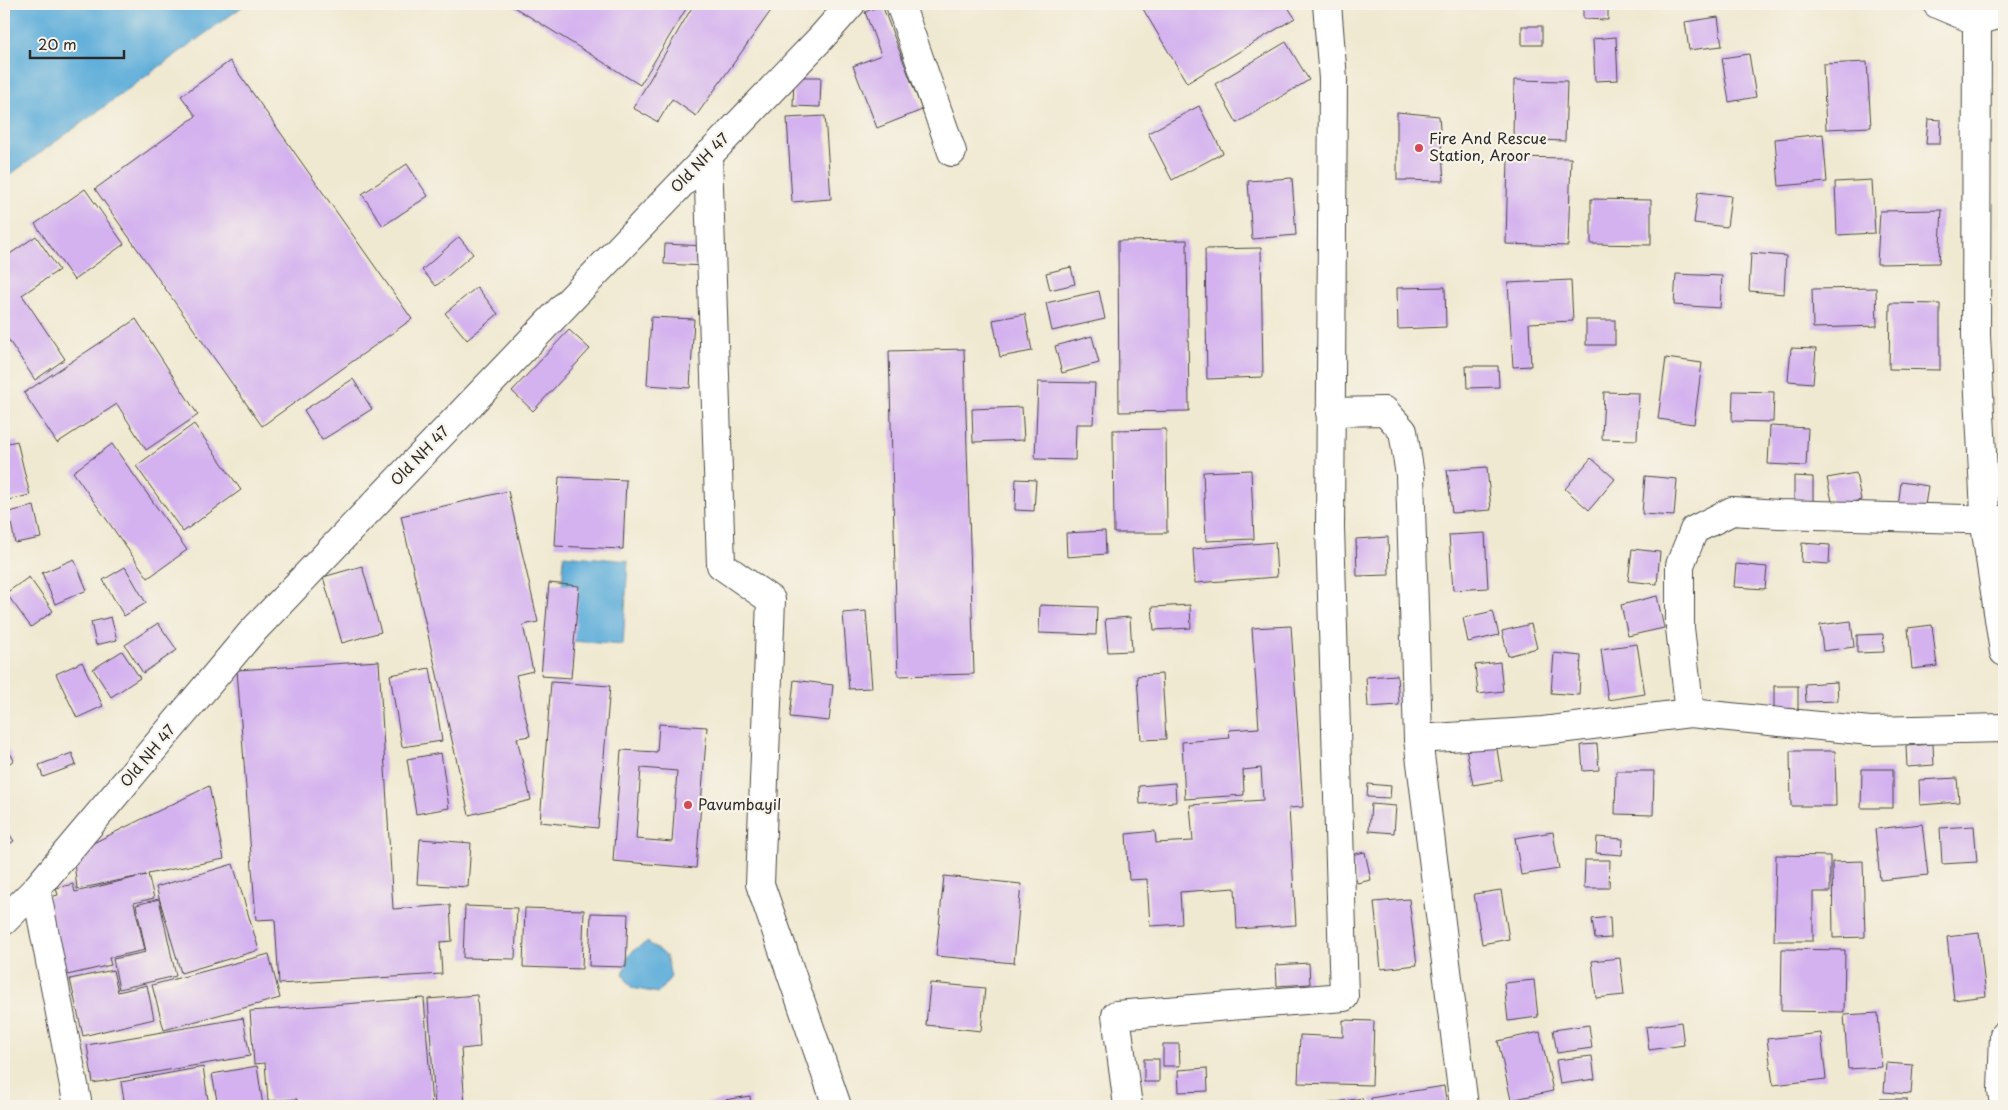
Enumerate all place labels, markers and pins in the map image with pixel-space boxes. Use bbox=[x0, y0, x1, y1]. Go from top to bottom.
place label: Fire And Rescue Station, Aroor bbox=[1429, 126, 1547, 166]
marker: Fire And Rescue Station, Aroor bbox=[1413, 142, 1425, 154]
place label: Pavumbayil bbox=[698, 792, 781, 815]
marker: Pavumbayil bbox=[682, 799, 694, 811]

